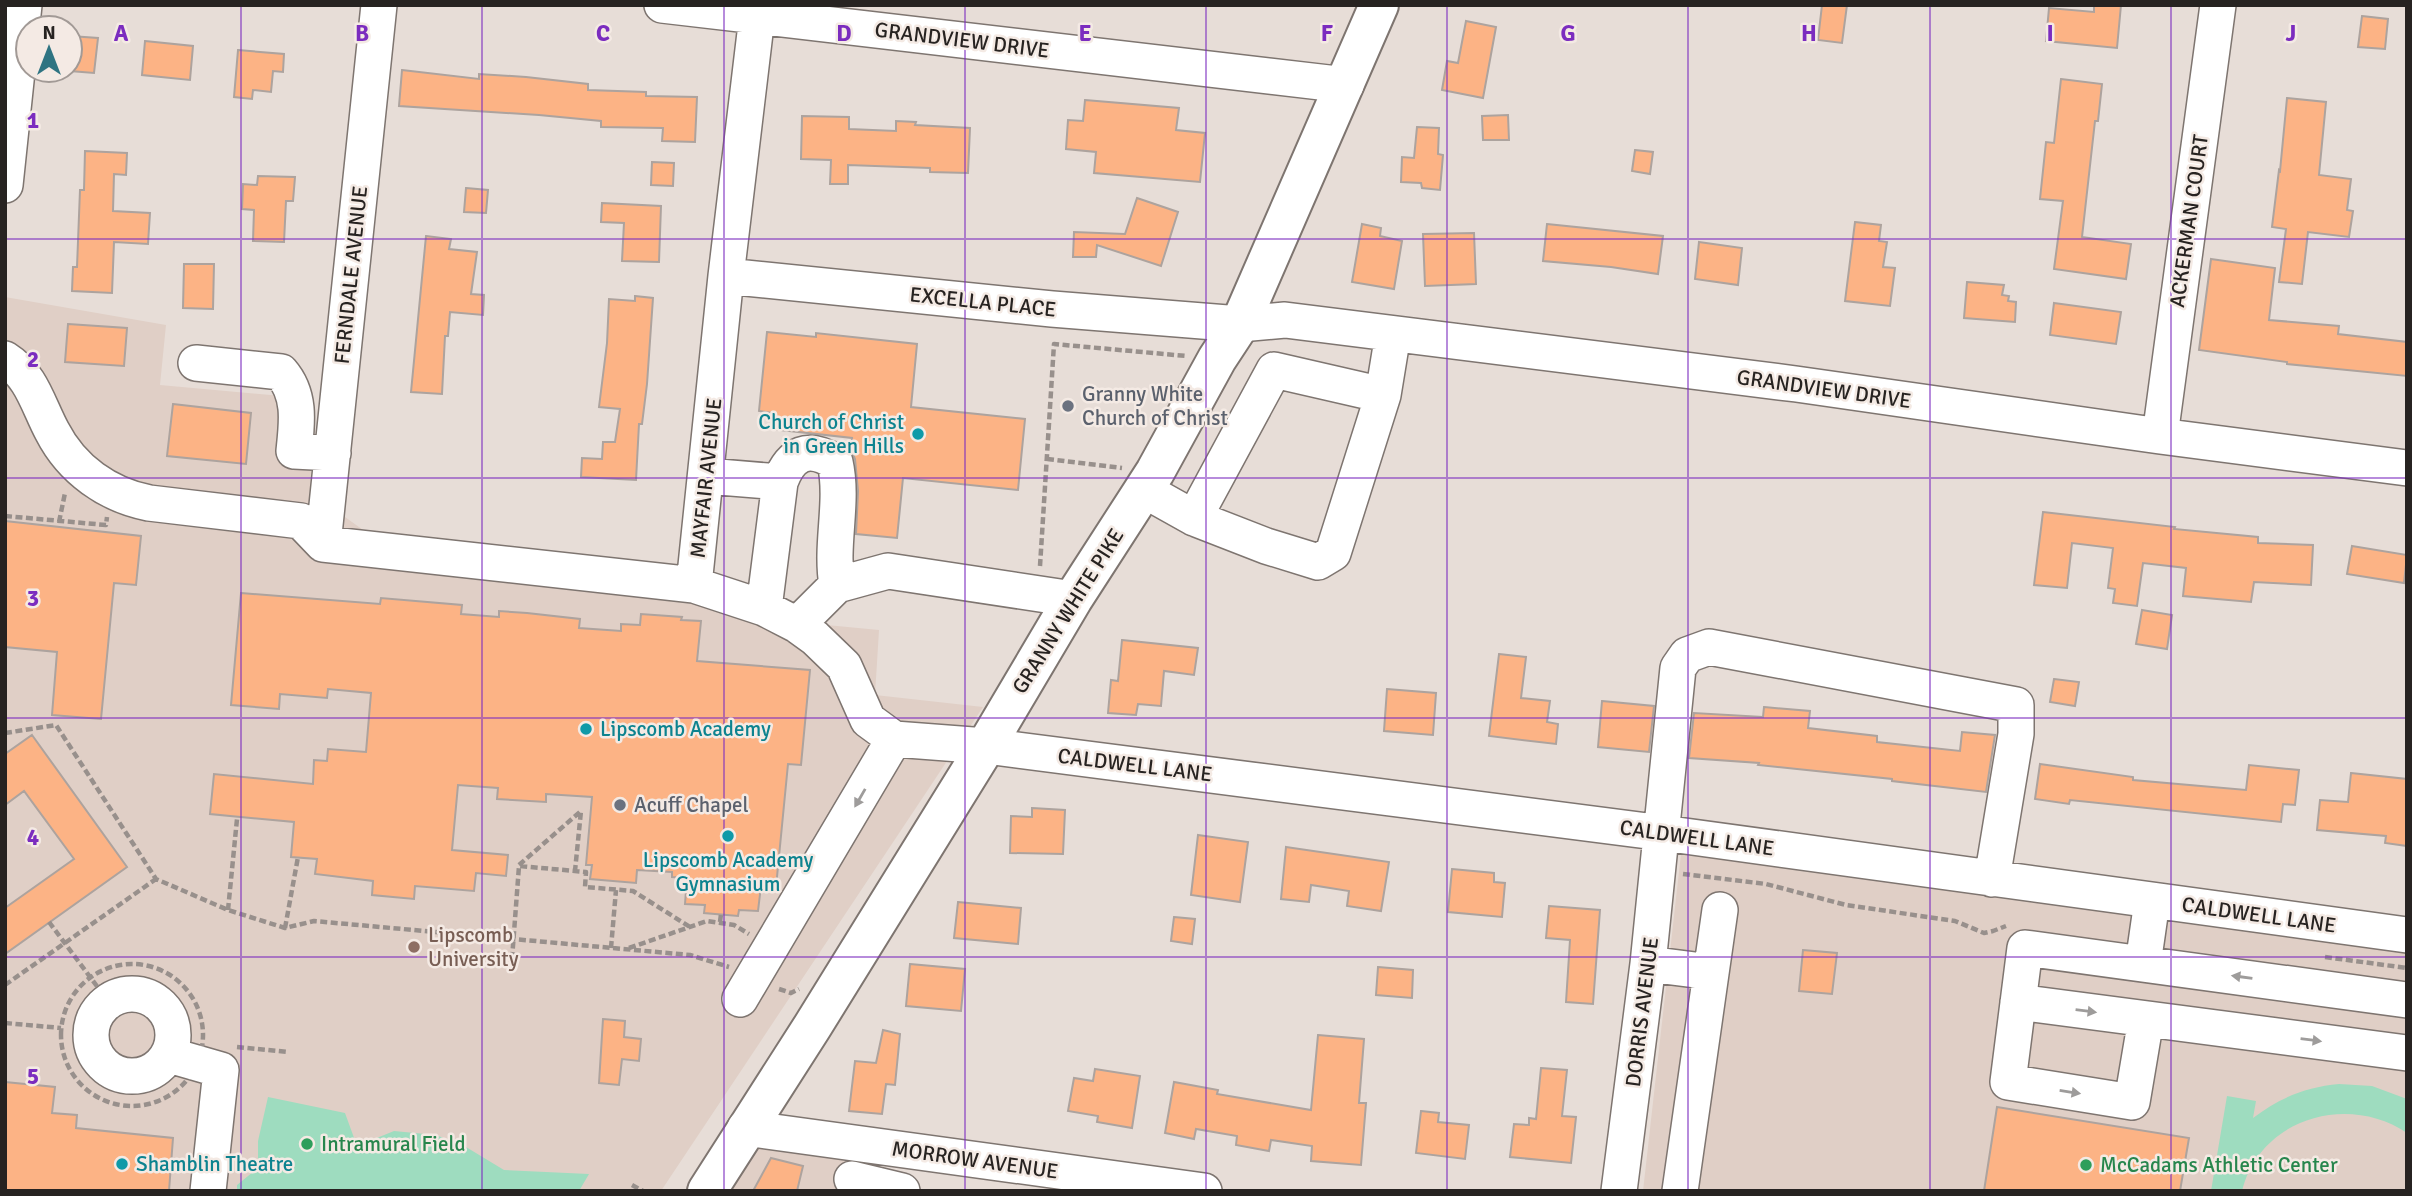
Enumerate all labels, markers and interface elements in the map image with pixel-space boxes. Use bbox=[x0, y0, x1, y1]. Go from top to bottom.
north arrow bbox=[14, 14, 84, 84]
street label: GRANDVIEW DRIVE bbox=[873, 16, 1051, 64]
text: A bbox=[114, 19, 129, 48]
text: B bbox=[355, 19, 369, 48]
text: C bbox=[596, 19, 610, 48]
text: D bbox=[836, 19, 852, 48]
text: E bbox=[1078, 19, 1092, 48]
text: F bbox=[1321, 19, 1333, 48]
text: G bbox=[1560, 19, 1576, 48]
text: H bbox=[1801, 19, 1817, 48]
text: I bbox=[2046, 19, 2054, 48]
text: J bbox=[2286, 19, 2296, 48]
text: N bbox=[42, 21, 56, 45]
text: 1 bbox=[27, 106, 39, 135]
street label: ACKERMAN COURT bbox=[2164, 132, 2214, 309]
street label: FERNDALE AVENUE bbox=[329, 185, 373, 365]
street label: EXCELLA PLACE bbox=[908, 281, 1058, 323]
text: 2 bbox=[27, 345, 39, 374]
street label: GRANDVIEW DRIVE bbox=[1735, 364, 1913, 414]
place label: Granny White Church of Christ bbox=[1082, 381, 1228, 431]
street label: MAYFAIR AVENUE bbox=[685, 397, 727, 559]
marker: Granny White Church of Christ bbox=[1060, 398, 1076, 414]
place label: Church of Christ in Green Hills bbox=[758, 409, 904, 459]
marker: Church of Christ in Green Hills bbox=[910, 426, 926, 442]
street label: GRANNY WHITE PIKE bbox=[1007, 523, 1129, 699]
text: 3 bbox=[27, 584, 39, 613]
place label: Lipscomb Academy bbox=[600, 716, 771, 742]
marker: Lipscomb Academy bbox=[578, 721, 594, 737]
street label: CALDWELL LANE bbox=[1056, 743, 1214, 787]
one-way arrow bbox=[854, 789, 866, 808]
place label: Acuff Chapel bbox=[634, 792, 749, 818]
marker: Acuff Chapel bbox=[612, 797, 628, 813]
street label: CALDWELL LANE bbox=[1618, 814, 1776, 862]
text: 4 bbox=[27, 823, 39, 852]
marker: Lipscomb Academy Gymnasium bbox=[720, 828, 736, 844]
place label: Lipscomb Academy Gymnasium bbox=[643, 847, 814, 897]
street label: CALDWELL LANE bbox=[2180, 891, 2338, 939]
place label: Lipscomb University bbox=[428, 922, 519, 972]
street label: DORRIS AVENUE bbox=[1620, 935, 1664, 1089]
marker: Lipscomb University bbox=[406, 939, 422, 955]
one-way arrow bbox=[2231, 971, 2253, 982]
one-way arrow bbox=[2075, 1005, 2097, 1016]
one-way arrow bbox=[2300, 1035, 2322, 1046]
text: 5 bbox=[27, 1062, 39, 1091]
one-way arrow bbox=[2059, 1087, 2081, 1098]
place label: Intramural Field bbox=[321, 1131, 466, 1157]
street label: MORROW AVENUE bbox=[890, 1135, 1060, 1185]
marker: Intramural Field bbox=[299, 1136, 315, 1152]
place label: Shamblin Theatre bbox=[136, 1151, 293, 1177]
place label: McCadams Athletic Center bbox=[2100, 1152, 2338, 1178]
marker: Shamblin Theatre bbox=[114, 1156, 130, 1172]
marker: McCadams Athletic Center bbox=[2078, 1157, 2094, 1173]

